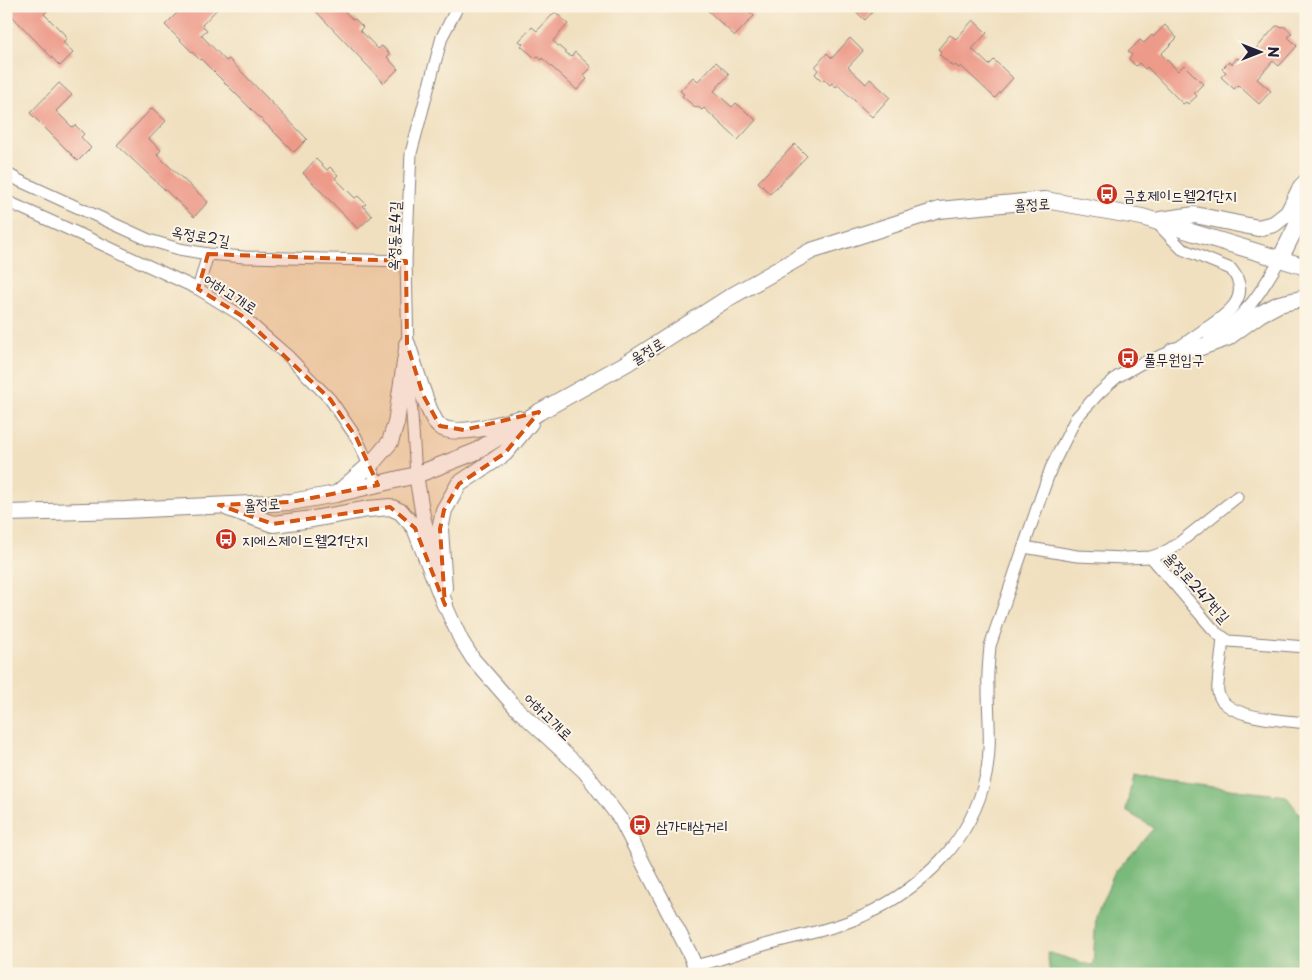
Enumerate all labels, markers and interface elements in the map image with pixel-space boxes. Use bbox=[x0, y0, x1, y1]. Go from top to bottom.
north arrow bbox=[1234, 28, 1284, 78]
text: N bbox=[1263, 46, 1284, 58]
bus stop icon: 금호제이드웰21단지 bbox=[1095, 182, 1119, 206]
place label: 금호제이드웰21단지 bbox=[1123, 183, 1237, 206]
street label: 율정로 bbox=[1014, 191, 1050, 215]
street label: 옥정동로4길 bbox=[380, 200, 406, 272]
street label: 옥정로2길 bbox=[170, 219, 232, 251]
street label: 어하고개로 bbox=[199, 267, 263, 319]
street label: 율정로 bbox=[626, 331, 668, 369]
bus stop icon: 풀무원입구 bbox=[1116, 346, 1140, 370]
place label: 풀무원입구 bbox=[1144, 347, 1204, 370]
street label: 율정로 bbox=[243, 491, 281, 515]
bus stop icon: 지에스제이드웰21단지 bbox=[214, 527, 238, 551]
place label: 지에스제이드웰21단지 bbox=[242, 528, 368, 551]
street label: 율정로247번길 bbox=[1160, 546, 1236, 628]
street label: 어하고개로 bbox=[519, 687, 579, 745]
bus stop icon: 삼가대삼거리 bbox=[628, 813, 652, 837]
place label: 삼가대삼거리 bbox=[656, 814, 728, 837]

